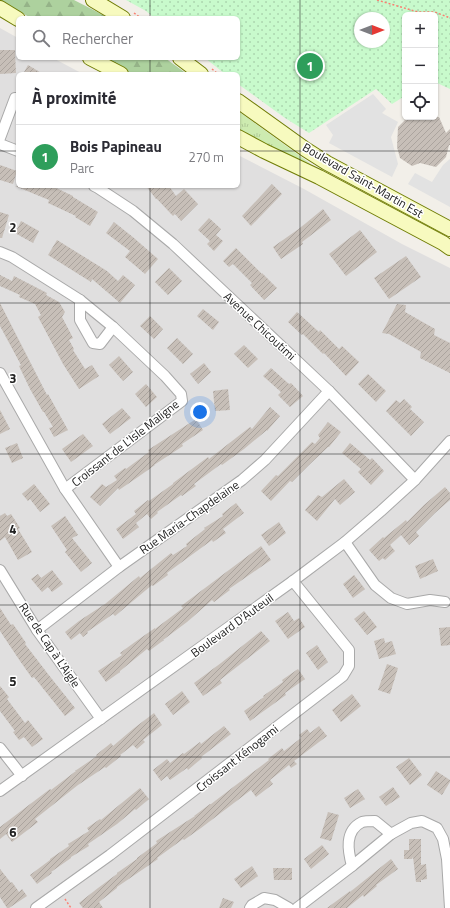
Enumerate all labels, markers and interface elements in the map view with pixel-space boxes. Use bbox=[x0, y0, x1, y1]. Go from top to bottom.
north arrow bbox=[354, 12, 390, 48]
map controls bbox=[402, 12, 438, 120]
button: + bbox=[402, 12, 438, 48]
search box bbox=[16, 16, 240, 60]
icon: search bbox=[30, 27, 52, 49]
text: Rechercher bbox=[62, 27, 133, 50]
button: − bbox=[402, 48, 438, 84]
pin: 1 bbox=[297, 51, 323, 81]
button: locate bbox=[402, 84, 438, 120]
text: À proximité bbox=[32, 85, 116, 111]
text: Bois Papineau bbox=[70, 135, 162, 158]
street label: Boulevard Saint-Martin Est bbox=[299, 138, 428, 223]
text: 1 bbox=[41, 147, 49, 167]
text: 270 m bbox=[188, 147, 224, 167]
text: Parc bbox=[70, 158, 94, 178]
text: 2 bbox=[9, 217, 17, 237]
street label: Avenue Chicoutimi bbox=[219, 287, 301, 365]
text: 3 bbox=[9, 368, 17, 388]
street label: Croissant de L'Isle Maligne bbox=[67, 395, 183, 491]
your location bbox=[190, 402, 210, 422]
street label: Rue Maria-Chapdelaine bbox=[135, 475, 243, 559]
text: 4 bbox=[9, 519, 17, 539]
street label: Boulevard D'Auteuil bbox=[186, 588, 278, 662]
street label: Rue de Cap à L'Aigle bbox=[14, 599, 86, 691]
text: 5 bbox=[9, 671, 17, 691]
street label: Croissant Kénogami bbox=[192, 720, 282, 796]
text: 6 bbox=[9, 822, 17, 842]

